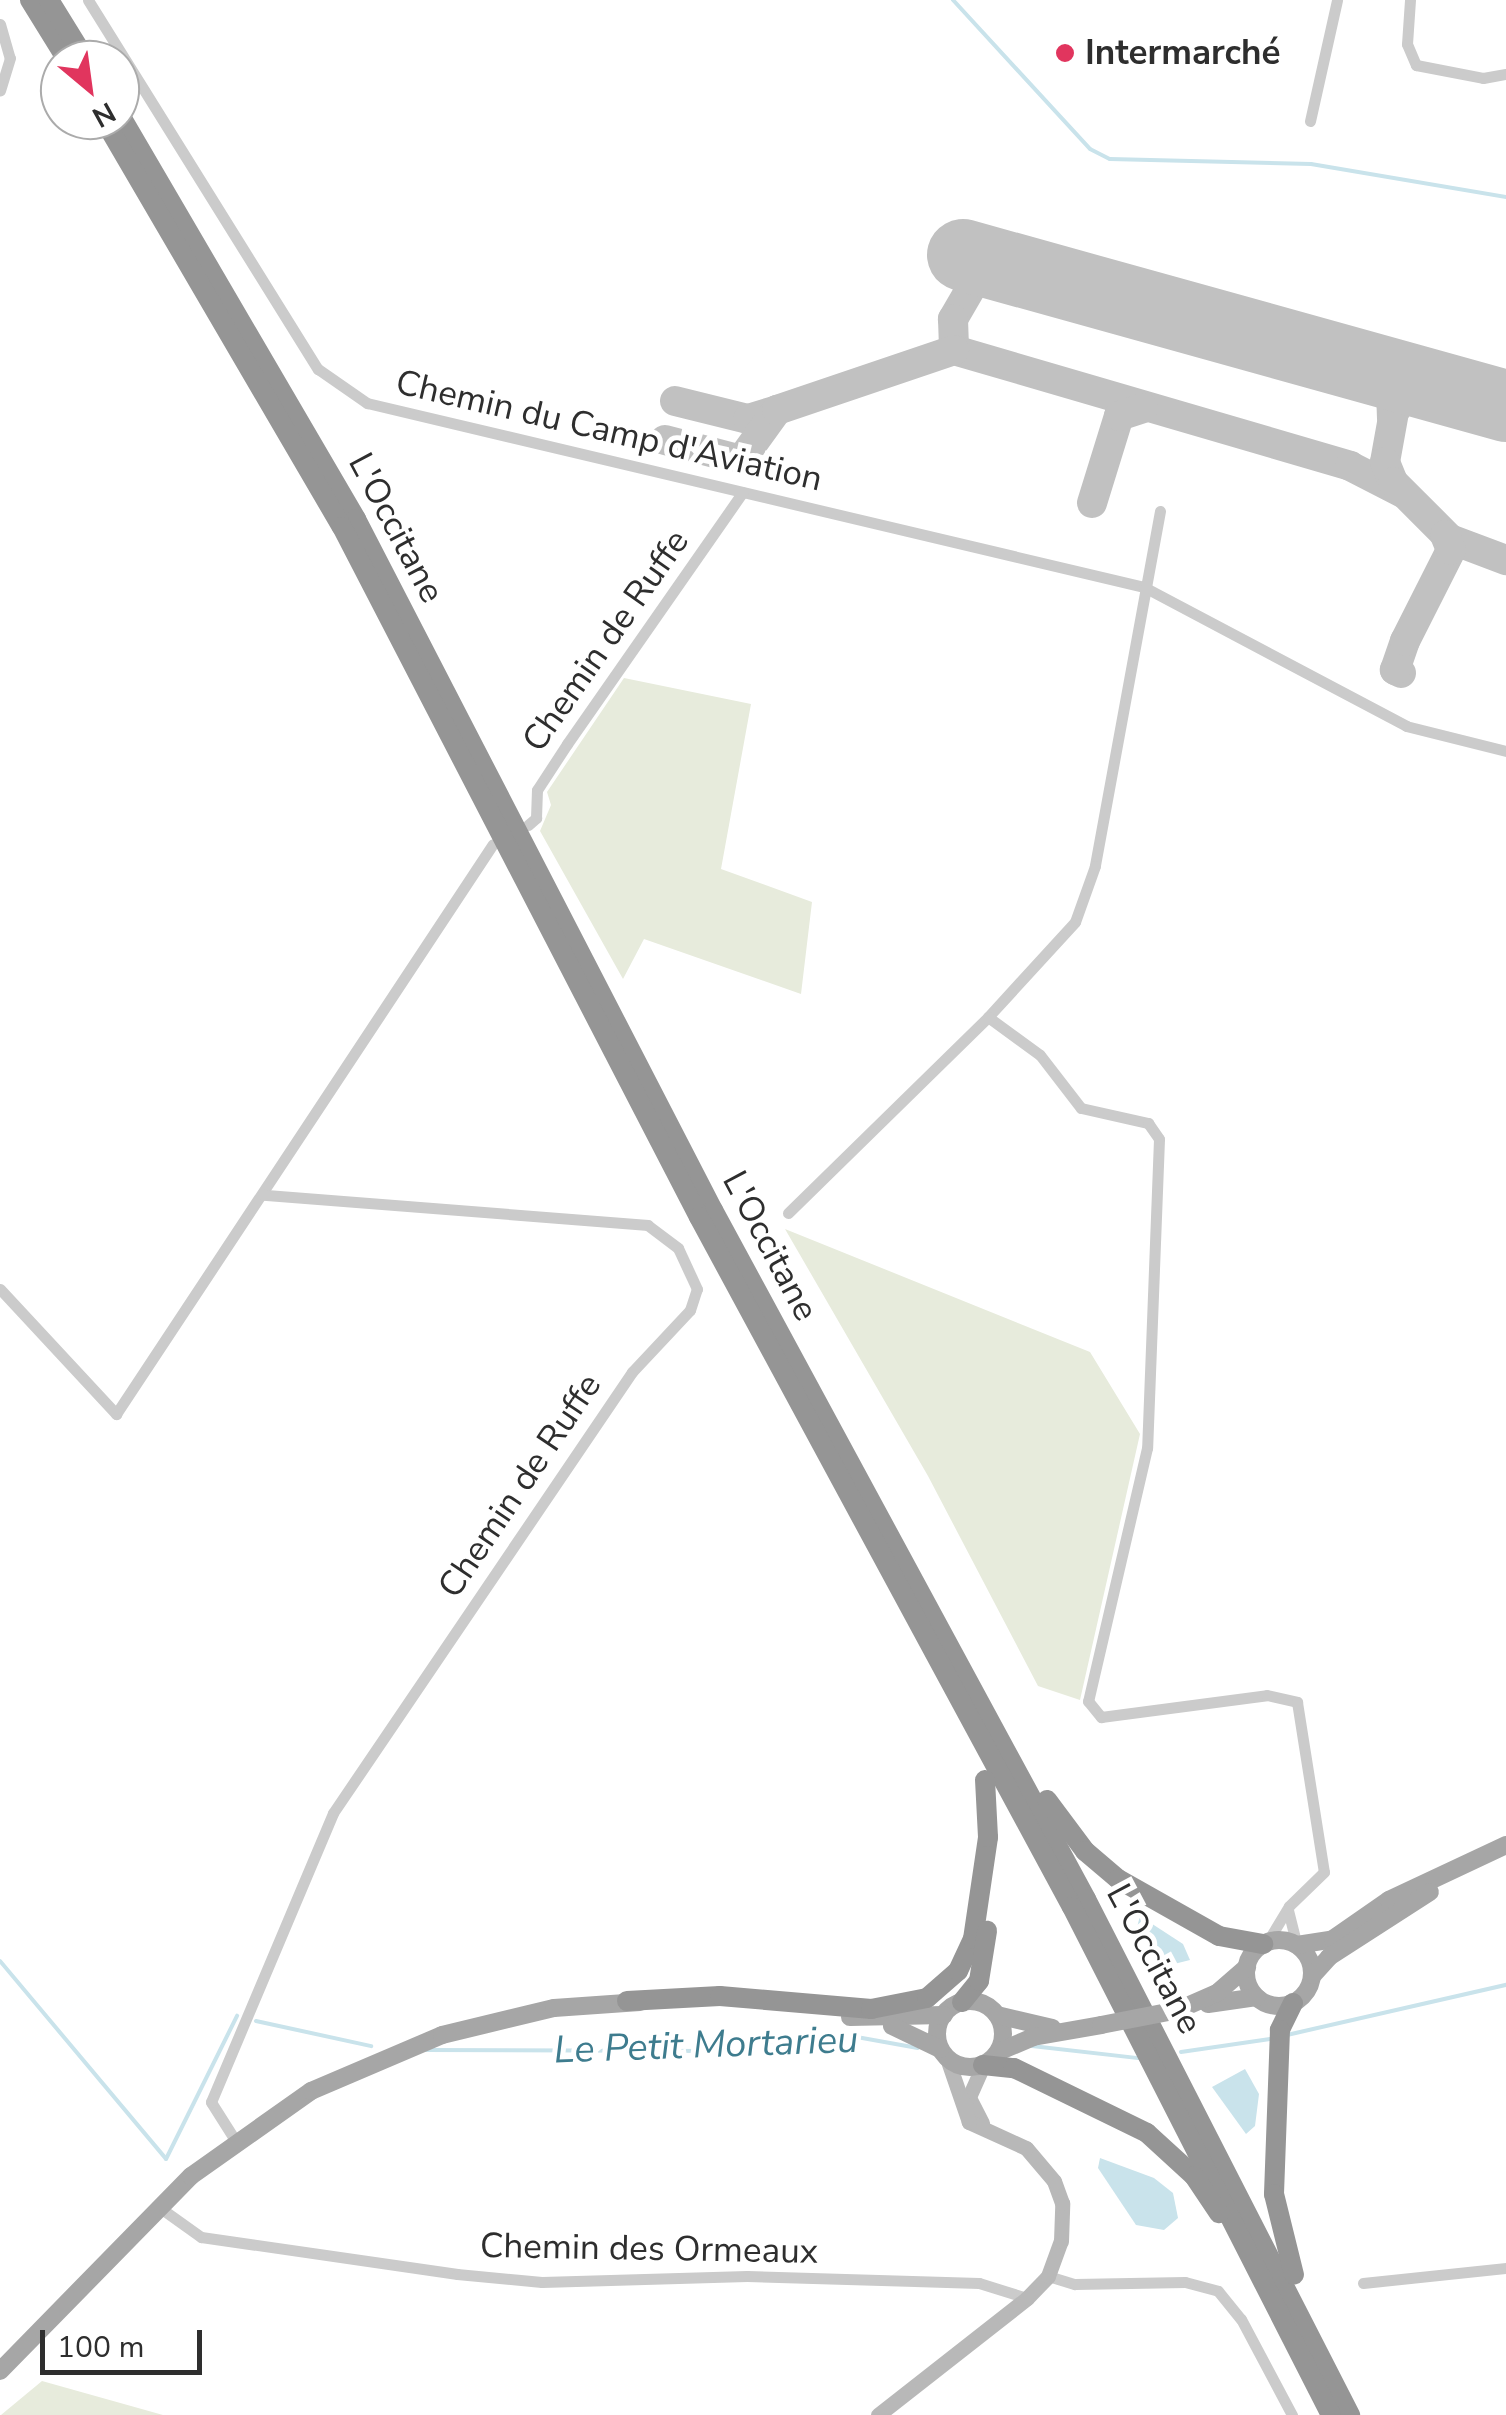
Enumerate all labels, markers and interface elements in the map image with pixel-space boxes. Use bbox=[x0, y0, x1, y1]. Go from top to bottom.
place label: Intermarché bbox=[1085, 32, 1281, 74]
north arrow bbox=[40, 40, 140, 140]
marker: Intermarché bbox=[1054, 42, 1076, 64]
text: N bbox=[85, 93, 122, 136]
street label: Chemin du Camp d'Aviation bbox=[392, 361, 826, 501]
street label: L'Occitane bbox=[339, 446, 453, 610]
street label: Chemin de Ruffe bbox=[514, 522, 698, 760]
street label: L'Occitane bbox=[713, 1164, 827, 1328]
street label: Chemin de Ruffe bbox=[430, 1366, 610, 1606]
street label: L'Occitane bbox=[1097, 1877, 1211, 2041]
water label: Le Petit Mortarieu bbox=[553, 2017, 859, 2073]
street label: Chemin des Ormeaux bbox=[479, 2225, 819, 2273]
scale bar bbox=[45, 2310, 208, 2372]
text: 100 m bbox=[57, 2327, 144, 2368]

